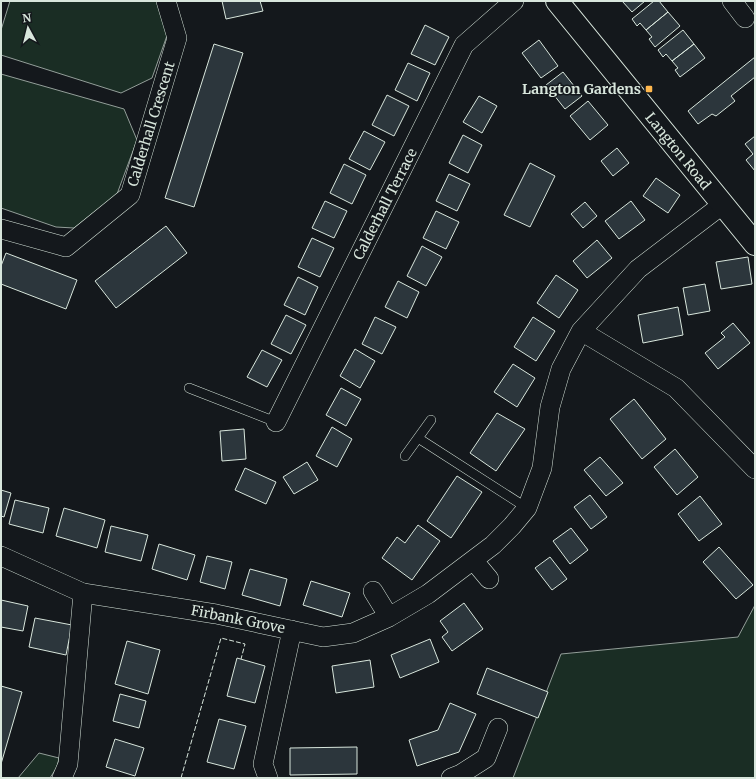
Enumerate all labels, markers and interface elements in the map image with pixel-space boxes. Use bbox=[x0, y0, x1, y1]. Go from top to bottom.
north arrow bbox=[8, 8, 48, 48]
text: N bbox=[22, 11, 32, 26]
street label: Calderhall Crescent bbox=[123, 59, 179, 189]
place label: Langton Gardens bbox=[522, 80, 641, 98]
marker: Langton Gardens bbox=[644, 84, 654, 94]
street label: Langton Road bbox=[641, 109, 715, 194]
street label: Calderhall Terrace bbox=[349, 145, 421, 263]
street label: Firbank Grove bbox=[189, 601, 287, 637]

